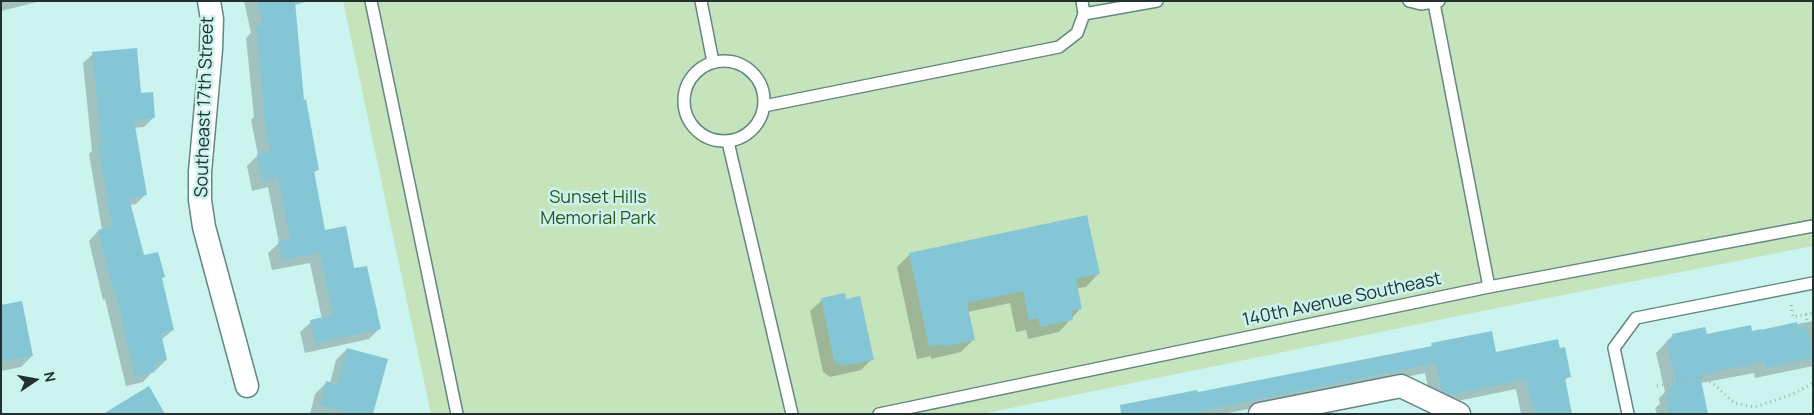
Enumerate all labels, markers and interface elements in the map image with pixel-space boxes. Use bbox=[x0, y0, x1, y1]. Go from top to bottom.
street label: Southeast 17th Street bbox=[191, 16, 219, 198]
park label: Sunset Hills Memorial Park bbox=[540, 187, 656, 230]
street label: 140th Avenue Southeast bbox=[1241, 268, 1443, 332]
north arrow bbox=[10, 355, 60, 405]
text: N bbox=[40, 370, 60, 384]

